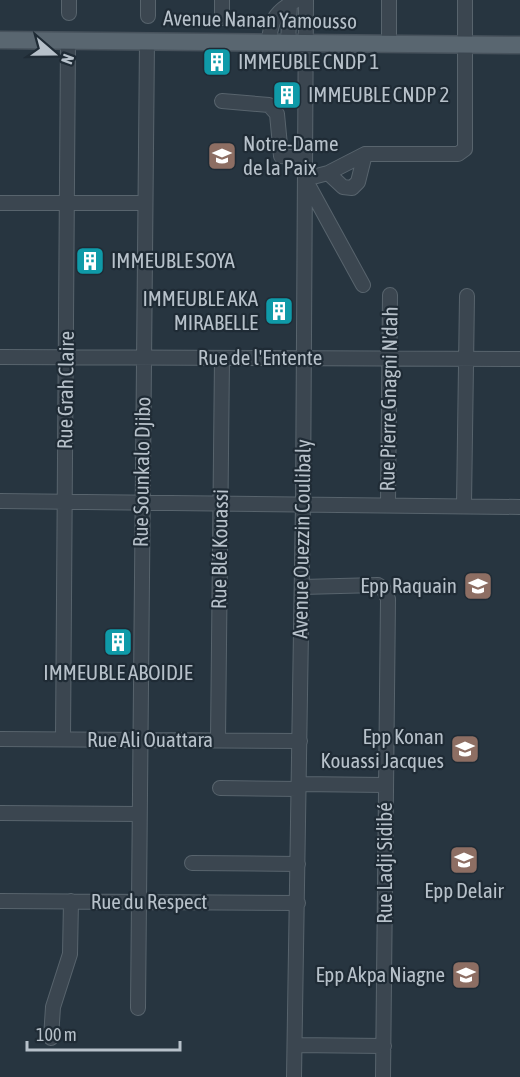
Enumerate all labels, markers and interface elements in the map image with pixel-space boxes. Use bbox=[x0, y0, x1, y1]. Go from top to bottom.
street label: Avenue Nanan Yamousso bbox=[163, 5, 357, 33]
north arrow bbox=[24, 24, 84, 84]
building icon: IMMEUBLE CNDP 1 bbox=[201, 46, 233, 78]
place label: IMMEUBLE CNDP 1 bbox=[238, 49, 379, 73]
text: N bbox=[58, 52, 78, 67]
building icon: IMMEUBLE CNDP 2 bbox=[271, 79, 303, 111]
place label: IMMEUBLE CNDP 2 bbox=[308, 82, 449, 106]
place label: Notre-Dame de la Paix bbox=[243, 131, 338, 179]
school or university icon: Notre-Dame de la Paix bbox=[206, 140, 238, 172]
building icon: IMMEUBLE SOYA bbox=[74, 245, 106, 277]
place label: IMMEUBLE SOYA bbox=[111, 248, 235, 272]
place label: IMMEUBLE AKA MIRABELLE bbox=[142, 286, 259, 334]
building icon: IMMEUBLE AKA MIRABELLE bbox=[263, 295, 295, 327]
street label: Rue Pierre Gnagni N'dah bbox=[374, 306, 402, 492]
street label: Rue Grah Claire bbox=[52, 331, 78, 449]
street label: Rue de l'Entente bbox=[198, 345, 322, 369]
street label: Rue Sounkalo Djibo bbox=[128, 397, 154, 547]
street label: Avenue Ouezzin Coulibaly bbox=[287, 439, 315, 639]
street label: Rue Blé Kouassi bbox=[206, 489, 232, 609]
school or university icon: Epp Raquain bbox=[462, 570, 494, 602]
place label: Epp Raquain bbox=[360, 573, 457, 597]
building icon: IMMEUBLE ABOIDJE bbox=[102, 626, 134, 658]
place label: IMMEUBLE ABOIDJE bbox=[43, 660, 193, 684]
place label: Epp Konan Kouassi Jacques bbox=[321, 724, 444, 772]
street label: Rue Ali Ouattara bbox=[87, 727, 213, 751]
school or university icon: Epp Konan Kouassi Jacques bbox=[449, 733, 481, 765]
street label: Rue Ladji Sidibé bbox=[372, 802, 396, 924]
school or university icon: Epp Delair bbox=[448, 844, 480, 876]
place label: Epp Delair bbox=[424, 878, 504, 902]
street label: Rue du Respect bbox=[91, 889, 207, 913]
school or university icon: Epp Akpa Niagne bbox=[450, 959, 482, 991]
place label: Epp Akpa Niagne bbox=[315, 962, 445, 986]
scale bar bbox=[27, 1014, 180, 1052]
text: 100 m bbox=[36, 1024, 77, 1045]

